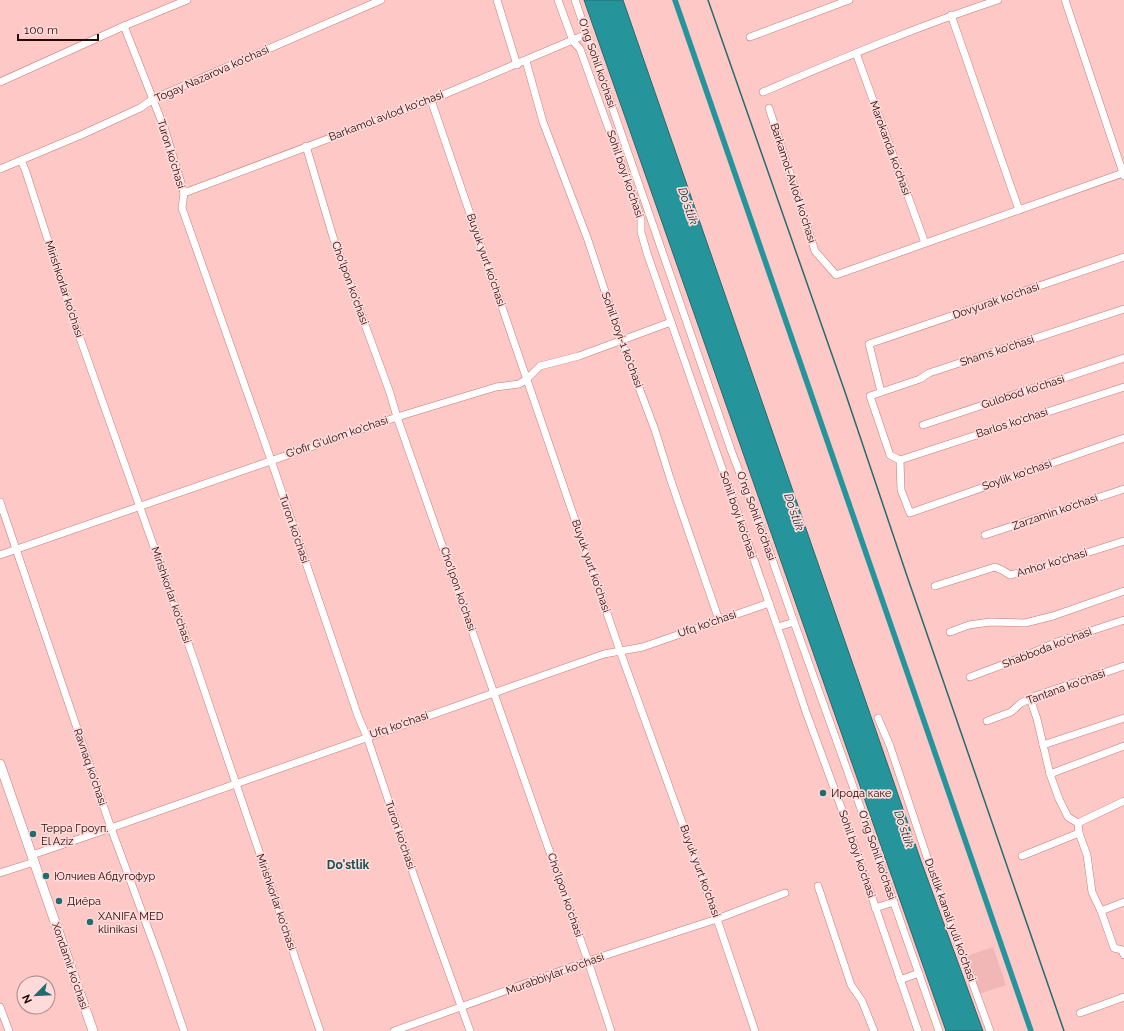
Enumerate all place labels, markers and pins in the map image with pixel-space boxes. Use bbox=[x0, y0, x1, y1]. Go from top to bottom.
place label: Ирода каке bbox=[831, 787, 892, 800]
marker: Ирода каке bbox=[818, 788, 828, 798]
place label: Терра Гроуп. El Aziz bbox=[41, 822, 108, 848]
marker: Терра Гроуп. El Aziz bbox=[28, 829, 38, 839]
place label: Юлчиев Абдугофур bbox=[54, 870, 156, 883]
marker: Юлчиев Абдугофур bbox=[41, 871, 51, 881]
place label: Диёра bbox=[67, 895, 101, 908]
marker: Диёра bbox=[54, 896, 64, 906]
place label: XANIFA MED klinikasi bbox=[98, 910, 164, 936]
marker: XANIFA MED klinikasi bbox=[85, 917, 95, 927]

